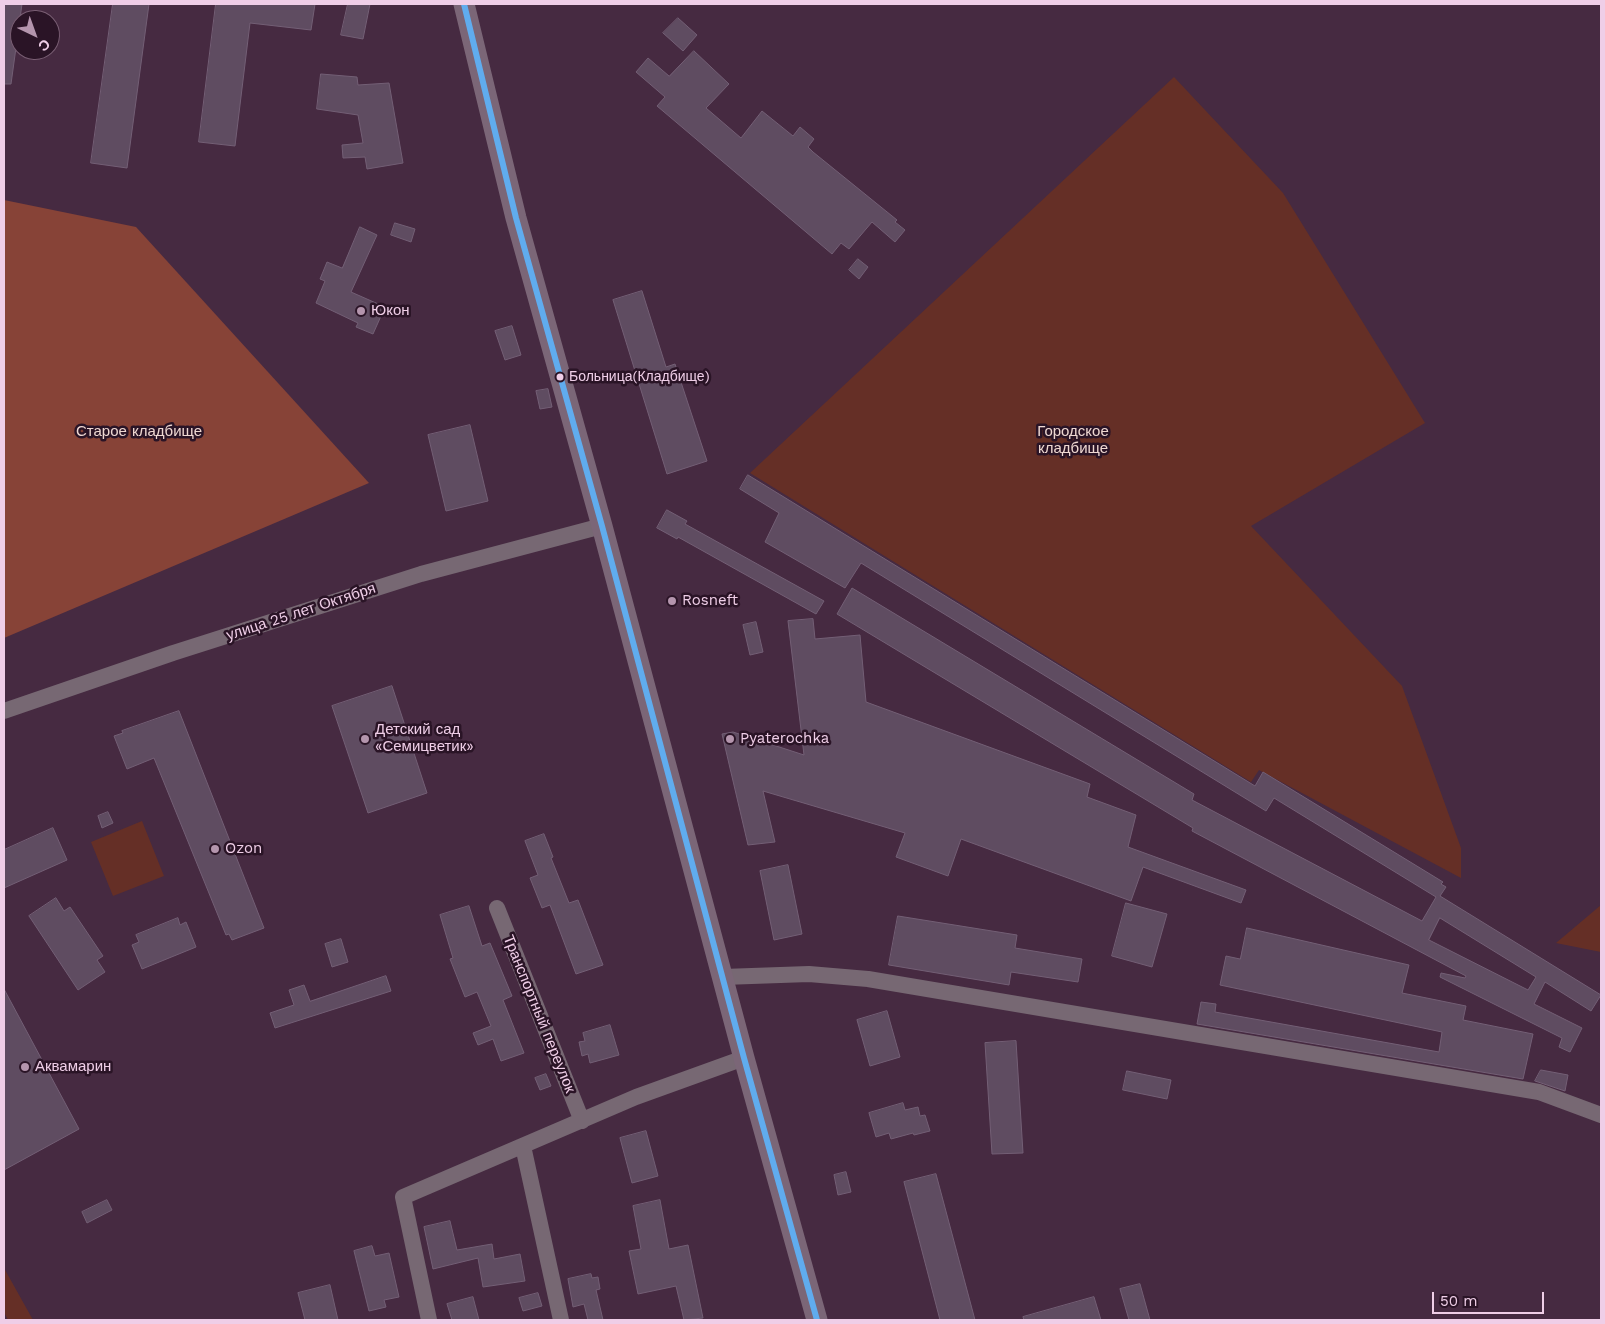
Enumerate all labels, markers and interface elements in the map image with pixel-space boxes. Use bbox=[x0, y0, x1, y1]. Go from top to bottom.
north arrow bbox=[10, 10, 60, 60]
text: С bbox=[35, 36, 53, 55]
place label: Юкон bbox=[371, 302, 410, 320]
marker: Юкон bbox=[355, 305, 367, 317]
place label: Больница(Кладбище) bbox=[569, 369, 710, 385]
marker: Больница(Кладбище) bbox=[555, 372, 565, 382]
park label: Старое кладбище bbox=[76, 423, 202, 441]
park label: Городское кладбище bbox=[1037, 423, 1109, 458]
street label: улица 25 лет Октября bbox=[224, 579, 378, 645]
place label: Rosneft bbox=[682, 592, 738, 610]
marker: Rosneft bbox=[666, 595, 678, 607]
place label: Детский сад «Семицветик» bbox=[375, 721, 474, 756]
place label: Pyaterochka bbox=[740, 730, 829, 748]
marker: Детский сад «Семицветик» bbox=[359, 733, 371, 745]
marker: Pyaterochka bbox=[724, 733, 736, 745]
place label: Ozon bbox=[225, 840, 262, 858]
marker: Ozon bbox=[209, 843, 221, 855]
street label: Транспортный переулок bbox=[499, 932, 579, 1096]
place label: Аквамарин bbox=[35, 1058, 111, 1076]
marker: Аквамарин bbox=[19, 1061, 31, 1073]
scale bar bbox=[1435, 1282, 1548, 1314]
text: 50 m bbox=[1440, 1292, 1477, 1310]

